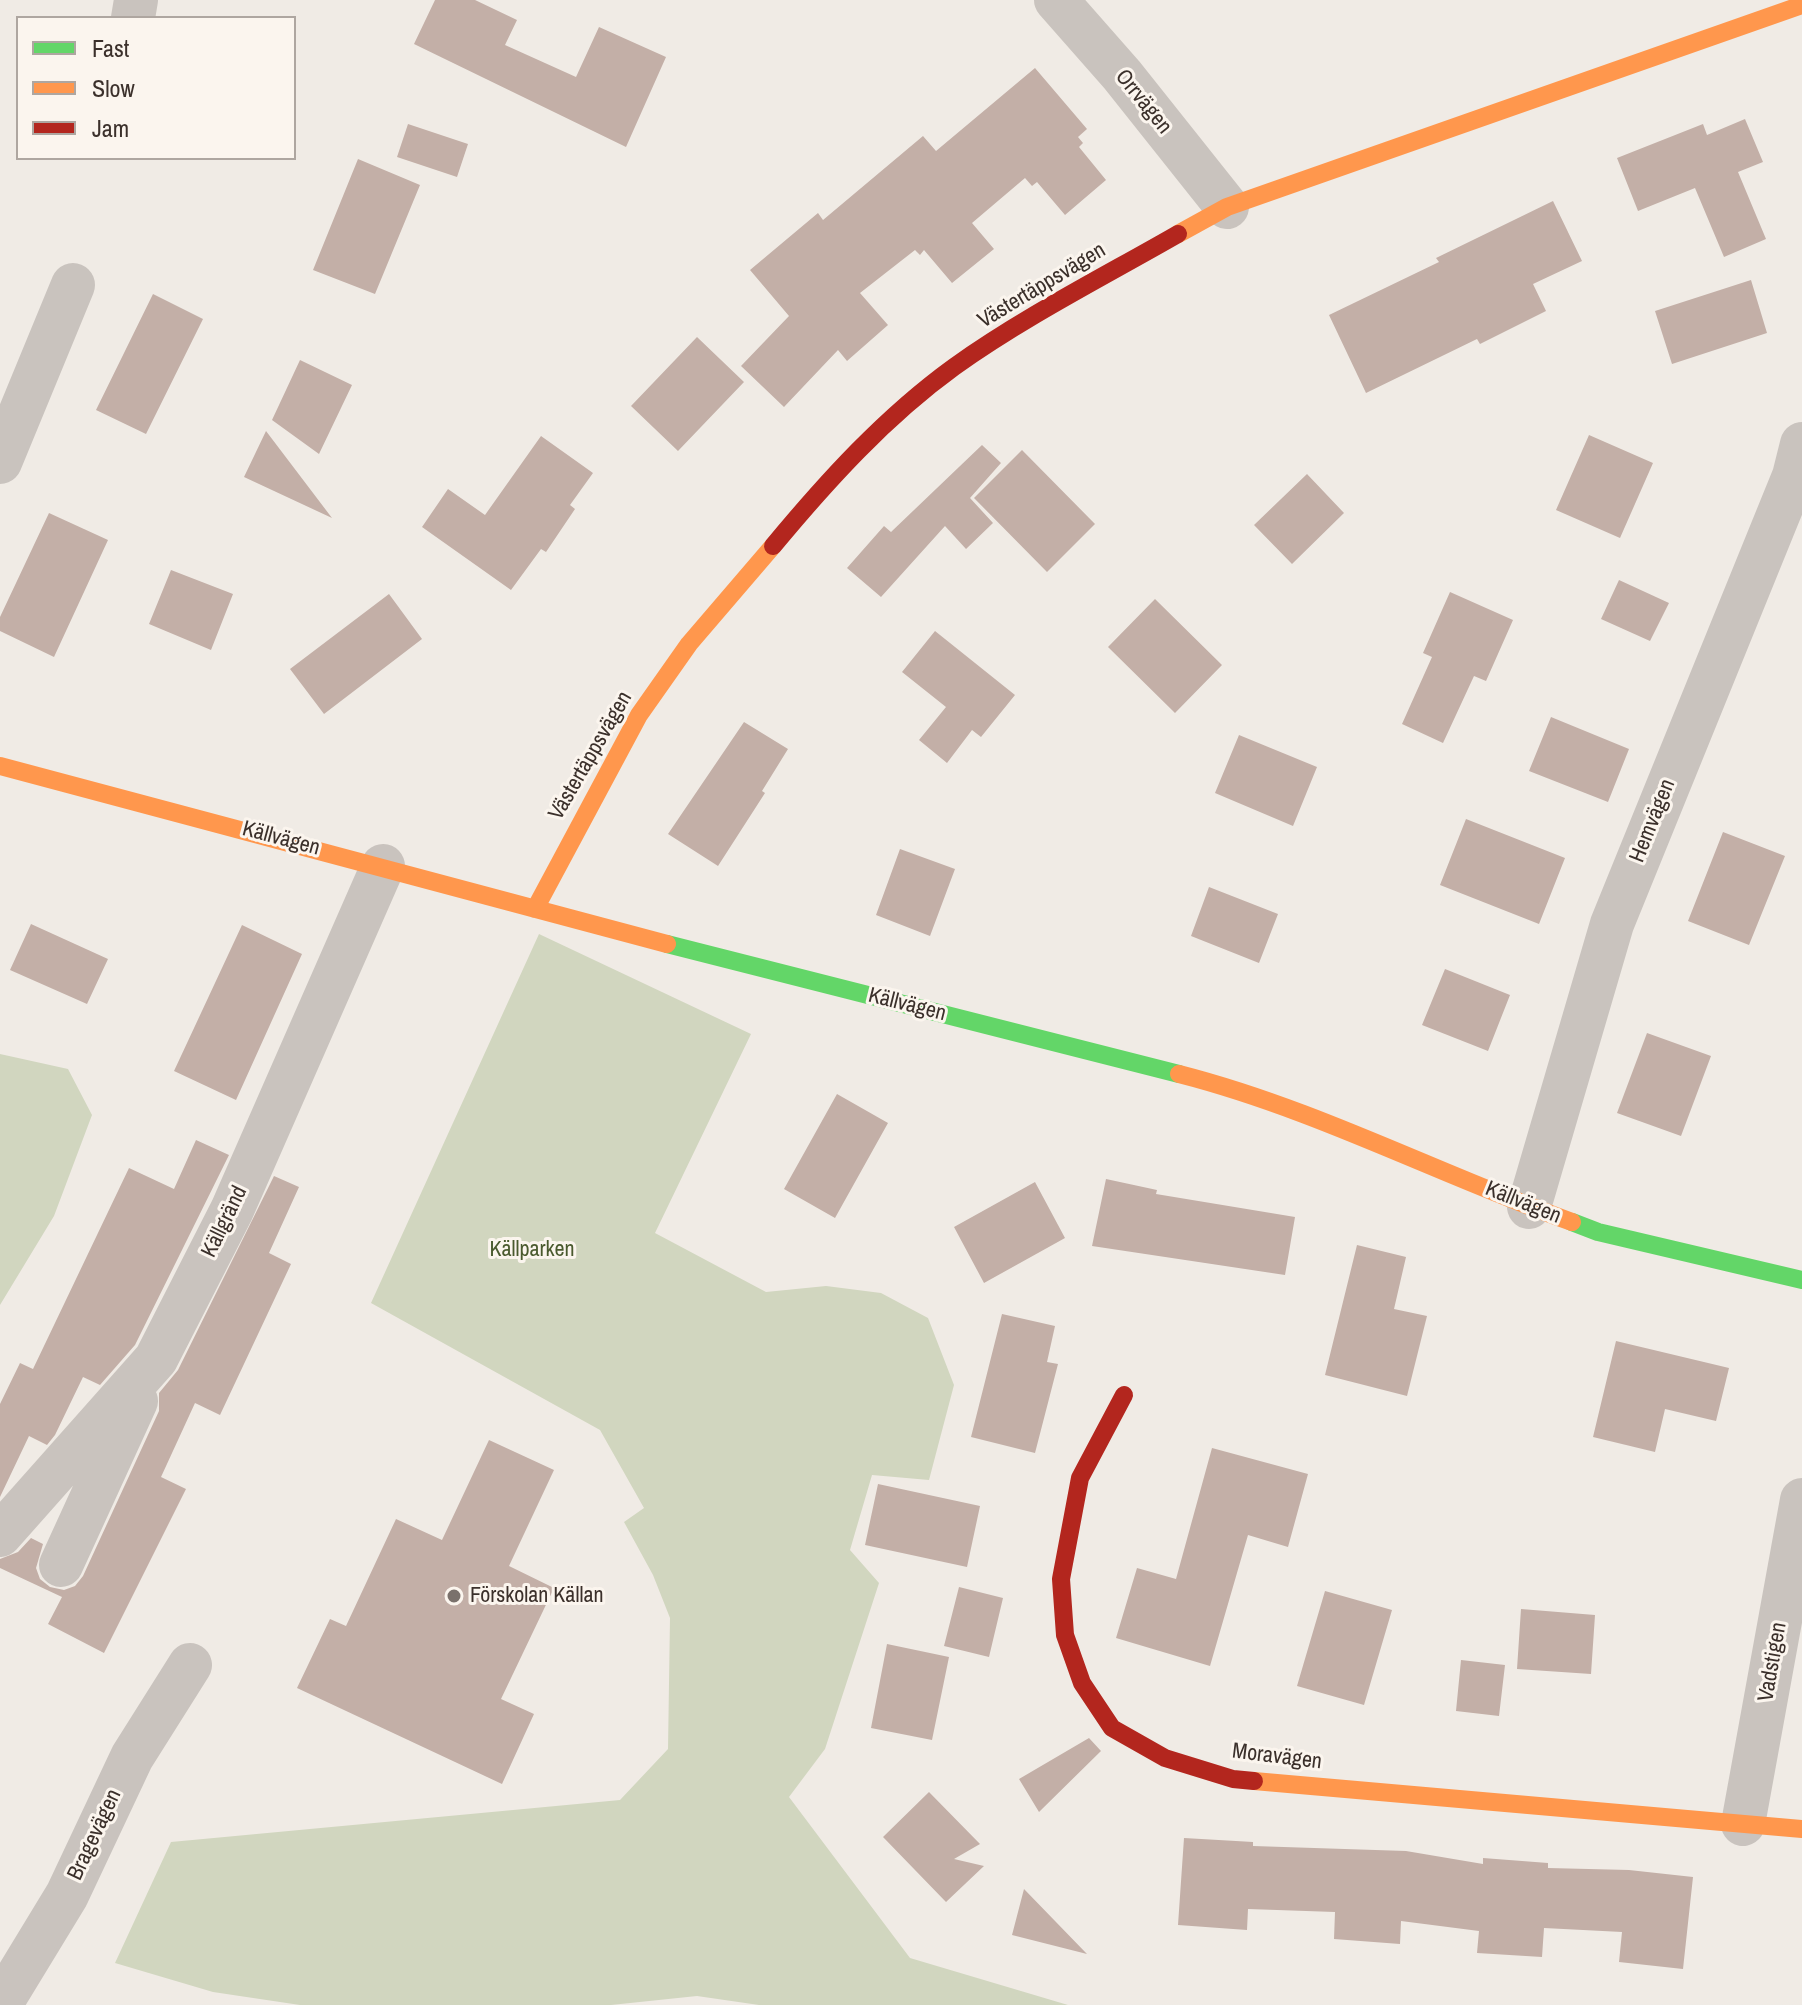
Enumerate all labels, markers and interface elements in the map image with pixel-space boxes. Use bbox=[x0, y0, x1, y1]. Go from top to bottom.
legend bbox=[16, 16, 296, 160]
text: Fast bbox=[92, 32, 129, 64]
street label: Orrvägen bbox=[1109, 64, 1177, 140]
text: Slow bbox=[92, 72, 135, 104]
text: Jam bbox=[92, 112, 129, 144]
street label: Västertäppsvägen bbox=[973, 238, 1111, 334]
street label: Västertäppsvägen bbox=[544, 687, 638, 825]
street label: Hemvägen bbox=[1624, 776, 1682, 866]
street label: Källvägen bbox=[239, 816, 323, 862]
street label: Källvägen bbox=[865, 983, 949, 1027]
street label: Källvägen bbox=[1481, 1176, 1565, 1230]
street label: Källgränd bbox=[196, 1182, 254, 1262]
park label: Källparken bbox=[489, 1237, 575, 1263]
place label: Förskolan Källan bbox=[470, 1583, 603, 1609]
marker: Förskolan Källan bbox=[445, 1587, 463, 1605]
street label: Vadstigen bbox=[1753, 1620, 1793, 1704]
street label: Moravägen bbox=[1231, 1738, 1323, 1776]
street label: Bragevägen bbox=[62, 1785, 128, 1885]

